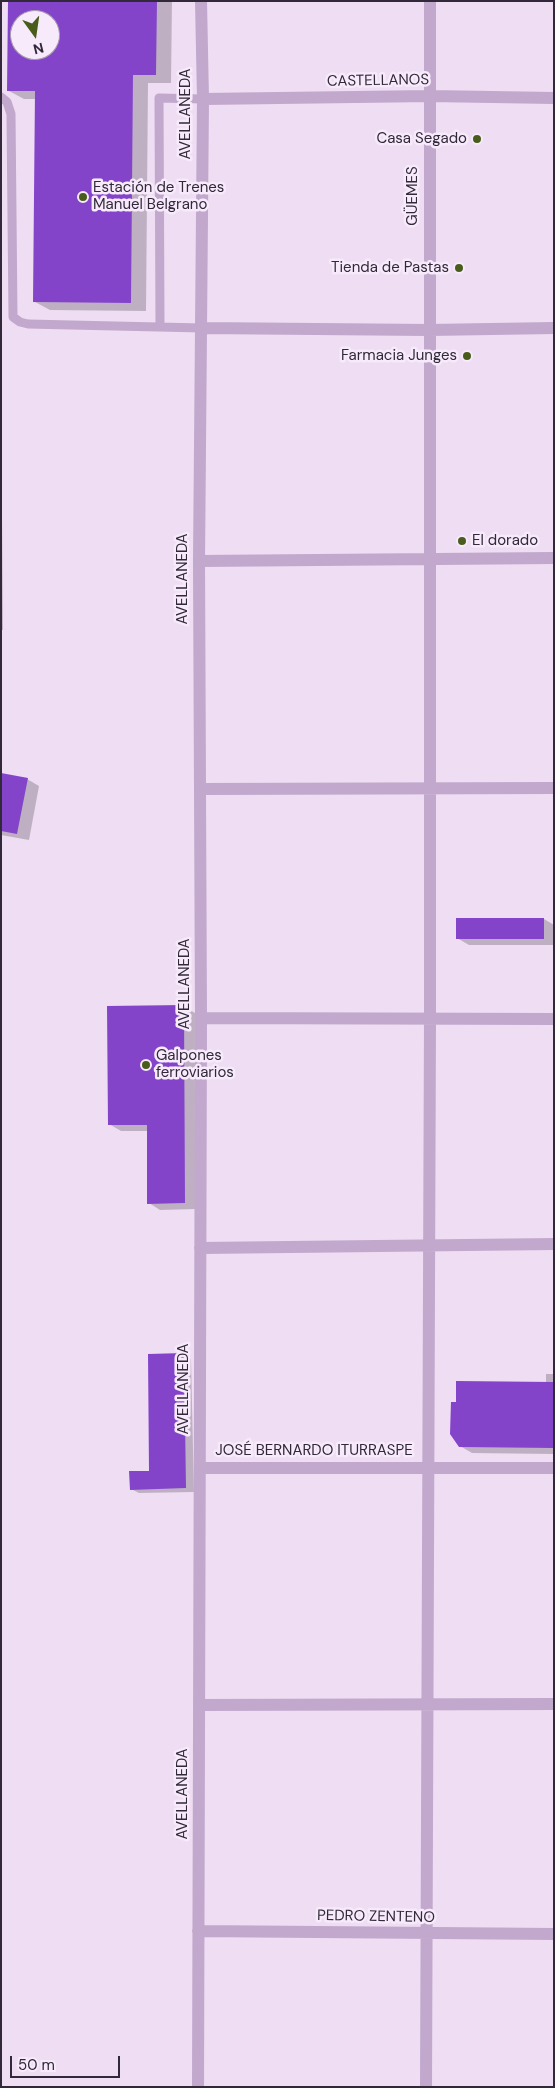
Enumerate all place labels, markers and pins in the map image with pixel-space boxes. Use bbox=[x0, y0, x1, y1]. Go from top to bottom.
place label: Casa Segado bbox=[376, 130, 467, 148]
marker: Casa Segado bbox=[471, 133, 483, 145]
place label: Estación de Trenes Manuel Belgrano bbox=[93, 179, 224, 214]
marker: Estación de Trenes Manuel Belgrano bbox=[77, 191, 89, 203]
place label: Tienda de Pastas bbox=[331, 259, 449, 277]
marker: Tienda de Pastas bbox=[453, 262, 465, 274]
place label: Farmacia Junges bbox=[341, 347, 457, 365]
marker: Farmacia Junges bbox=[461, 350, 473, 362]
place label: El dorado bbox=[472, 532, 538, 550]
marker: El dorado bbox=[456, 535, 468, 547]
place label: Galpones ferroviarios bbox=[156, 1047, 234, 1082]
marker: Galpones ferroviarios bbox=[140, 1059, 152, 1071]

